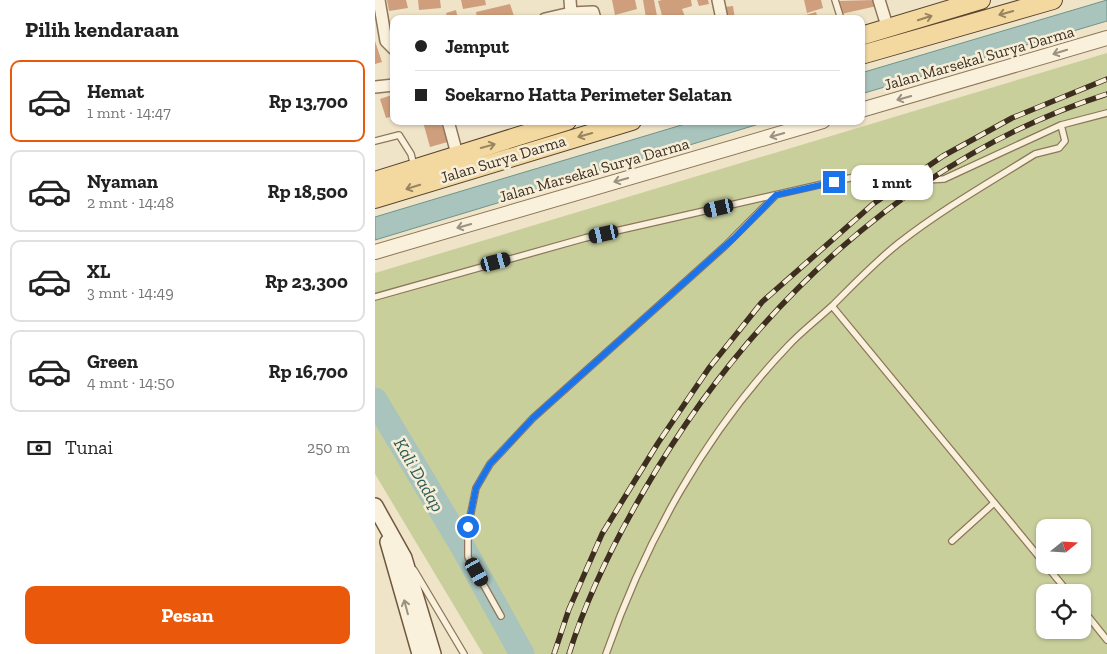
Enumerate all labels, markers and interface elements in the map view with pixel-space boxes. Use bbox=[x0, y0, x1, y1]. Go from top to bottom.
one-way arrow bbox=[998, 9, 1014, 19]
one-way arrow bbox=[917, 12, 933, 22]
text: Pilih kendaraan bbox=[25, 16, 179, 43]
street label: Jalan Marsekal Surya Darma bbox=[882, 22, 1077, 94]
text: Jemput bbox=[445, 35, 509, 58]
one-way arrow bbox=[1053, 48, 1069, 58]
icon: car bbox=[27, 79, 72, 124]
text: Hemat bbox=[87, 80, 144, 103]
text: Soekarno Hatta Perimeter Selatan bbox=[445, 83, 732, 106]
text: Rp 13,700 bbox=[269, 90, 348, 113]
one-way arrow bbox=[897, 93, 913, 103]
text: 1 mnt · 14:47 bbox=[87, 103, 171, 122]
one-way arrow bbox=[577, 130, 593, 140]
one-way arrow bbox=[769, 130, 785, 140]
street label: Jalan Surya Darma bbox=[438, 131, 568, 187]
street label: Jalan Marsekal Surya Darma bbox=[497, 134, 692, 206]
one-way arrow bbox=[480, 140, 496, 150]
callout: 1 mnt bbox=[851, 164, 934, 200]
icon: car bbox=[27, 169, 72, 214]
text: Nyaman bbox=[87, 170, 158, 193]
route end bbox=[823, 171, 845, 193]
text: 1 mnt bbox=[872, 173, 912, 192]
one-way arrow bbox=[613, 176, 629, 186]
text: Rp 18,500 bbox=[268, 180, 348, 203]
one-way arrow bbox=[405, 183, 421, 192]
text: 2 mnt · 14:48 bbox=[87, 193, 174, 212]
car bbox=[702, 197, 735, 219]
one-way arrow bbox=[457, 221, 473, 231]
car bbox=[587, 223, 620, 245]
car bbox=[479, 251, 512, 273]
icon: car bbox=[27, 259, 72, 304]
text: XL bbox=[87, 260, 110, 283]
text: Rp 23,300 bbox=[265, 270, 348, 293]
text: 3 mnt · 14:49 bbox=[87, 283, 174, 302]
icon: car bbox=[27, 349, 72, 394]
text: Green bbox=[87, 350, 138, 373]
text: Rp 16,700 bbox=[269, 360, 348, 383]
text: 4 mnt · 14:50 bbox=[87, 373, 175, 392]
icon: cash bbox=[25, 434, 53, 462]
water label: Kali Dadap bbox=[389, 434, 449, 516]
text: Tunai bbox=[65, 436, 113, 459]
text: 250 m bbox=[307, 438, 350, 457]
route start bbox=[457, 516, 479, 538]
north arrow bbox=[1036, 519, 1091, 574]
map controls bbox=[1036, 519, 1091, 639]
car bbox=[463, 555, 490, 589]
button: locate bbox=[1036, 584, 1091, 639]
button: Pesan bbox=[25, 586, 350, 644]
one-way arrow bbox=[401, 600, 410, 616]

